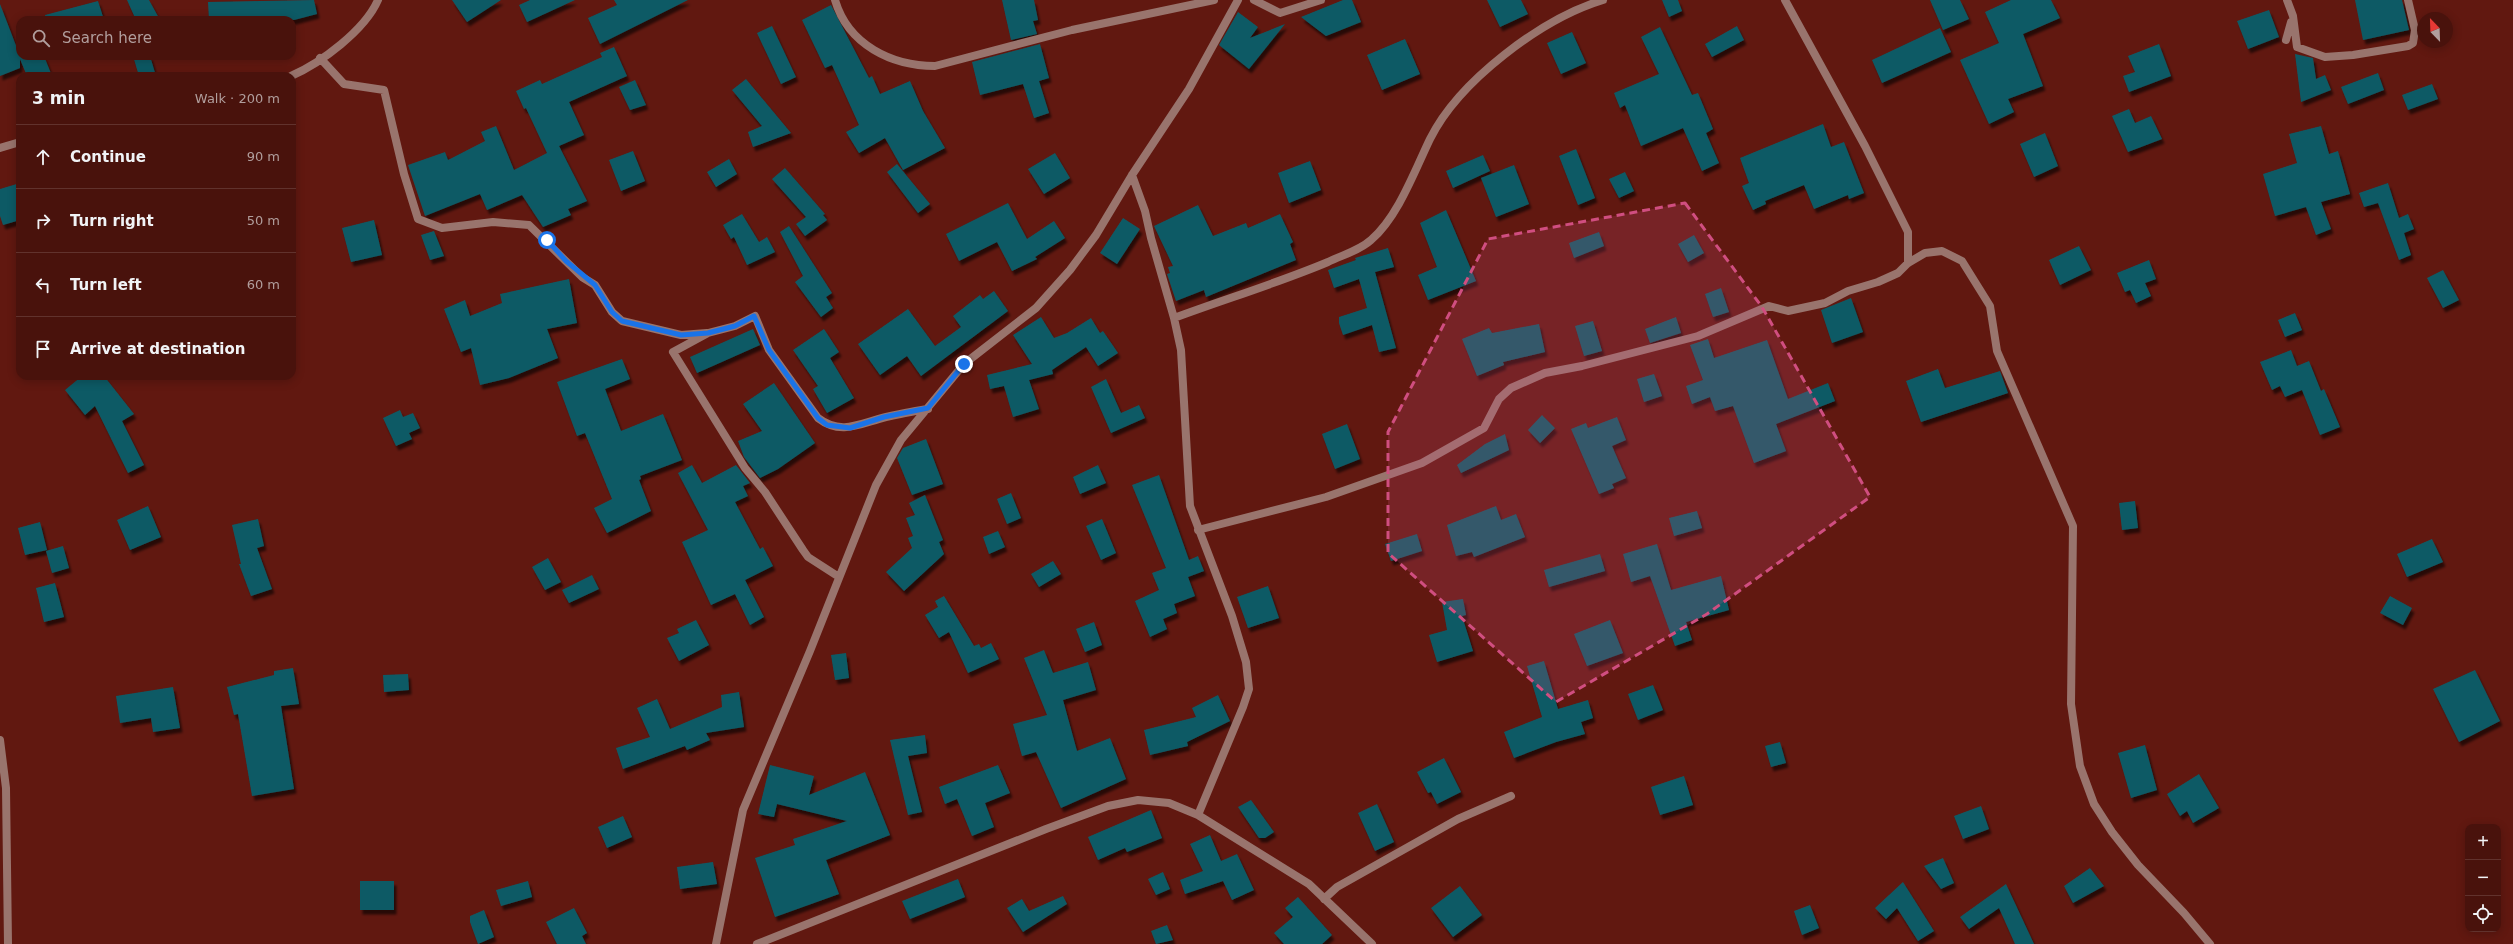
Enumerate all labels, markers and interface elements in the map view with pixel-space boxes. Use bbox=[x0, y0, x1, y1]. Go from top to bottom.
north arrow bbox=[2417, 12, 2453, 48]
search box bbox=[16, 16, 296, 60]
icon: search bbox=[30, 27, 52, 49]
text: Search here bbox=[62, 29, 152, 47]
text: 3 min bbox=[32, 88, 85, 108]
text: Walk · 200 m bbox=[195, 91, 280, 106]
icon: ahead bbox=[32, 146, 54, 168]
text: Continue bbox=[70, 148, 146, 166]
text: 90 m bbox=[247, 149, 280, 164]
icon: right bbox=[32, 210, 54, 232]
text: Turn right bbox=[70, 212, 154, 230]
text: 50 m bbox=[247, 213, 280, 228]
route start bbox=[538, 231, 556, 249]
icon: left bbox=[32, 274, 54, 296]
text: Turn left bbox=[70, 276, 142, 294]
text: 60 m bbox=[247, 277, 280, 292]
icon: arrive bbox=[32, 338, 54, 360]
text: Arrive at destination bbox=[70, 340, 245, 358]
route end bbox=[955, 355, 973, 373]
map controls bbox=[2465, 824, 2501, 932]
button: + bbox=[2465, 824, 2501, 860]
button: − bbox=[2465, 860, 2501, 896]
button: locate bbox=[2465, 896, 2501, 932]

